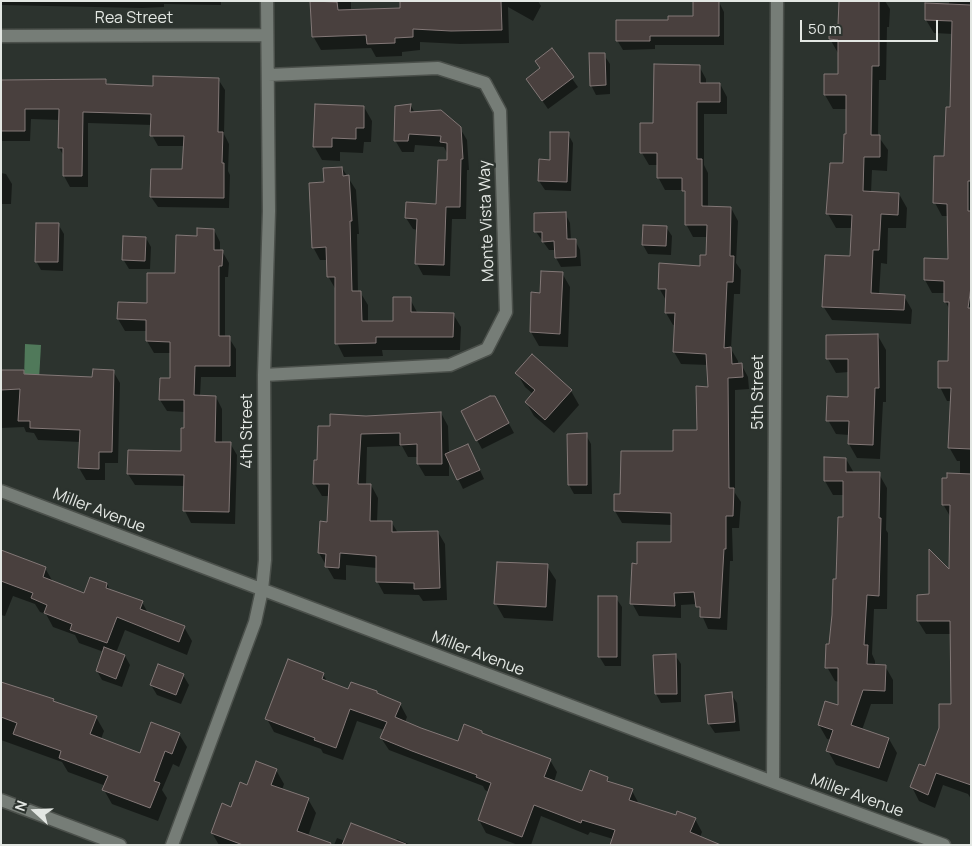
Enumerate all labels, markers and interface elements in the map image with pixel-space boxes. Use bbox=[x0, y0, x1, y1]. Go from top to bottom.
street label: Rea Street bbox=[95, 9, 173, 29]
scale bar bbox=[802, 10, 940, 42]
text: 50 m bbox=[808, 18, 842, 39]
street label: Monte Vista Way bbox=[475, 160, 499, 282]
street label: 5th Street bbox=[749, 354, 769, 430]
street label: 4th Street bbox=[238, 393, 258, 469]
street label: Miller Avenue bbox=[50, 485, 148, 537]
street label: Miller Avenue bbox=[429, 628, 527, 680]
street label: Miller Avenue bbox=[808, 770, 906, 822]
north arrow bbox=[10, 786, 60, 836]
text: N bbox=[10, 798, 31, 814]

